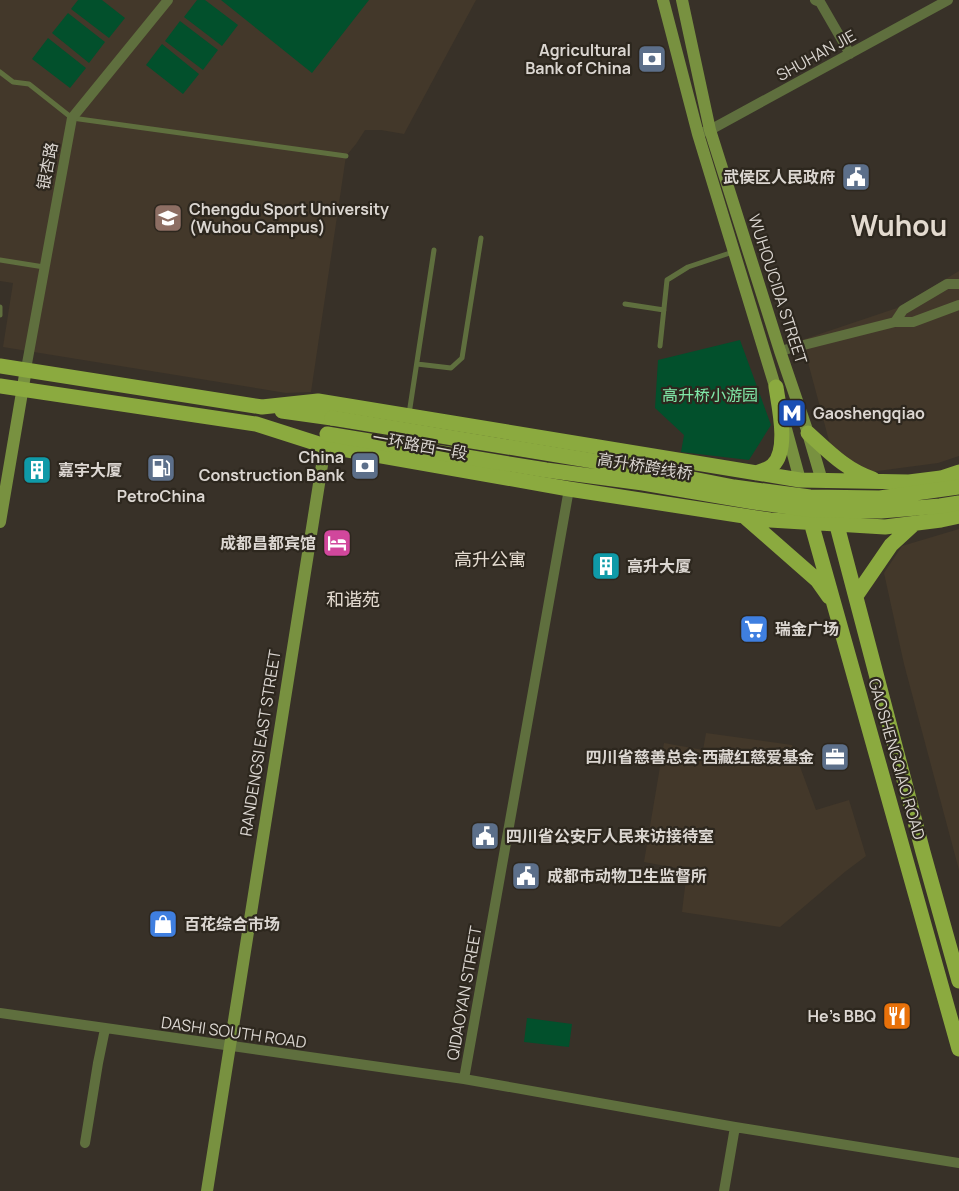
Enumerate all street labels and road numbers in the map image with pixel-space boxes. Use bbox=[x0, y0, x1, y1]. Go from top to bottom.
street label: SHUHAN JIE bbox=[772, 24, 860, 86]
street label: 银杏路 bbox=[32, 140, 62, 192]
street label: WUHOUCIDA STREET bbox=[743, 211, 813, 367]
street label: 一环路西一段 bbox=[371, 426, 469, 464]
street label: 高升桥跨线桥 bbox=[596, 448, 694, 484]
street label: RANDENGSI EAST STREET bbox=[234, 648, 286, 838]
street label: GAOSHENGQIAO ROAD bbox=[863, 676, 931, 842]
street label: QIDAOYAN STREET bbox=[441, 924, 487, 1062]
street label: DASHI SOUTH ROAD bbox=[160, 1011, 308, 1053]

